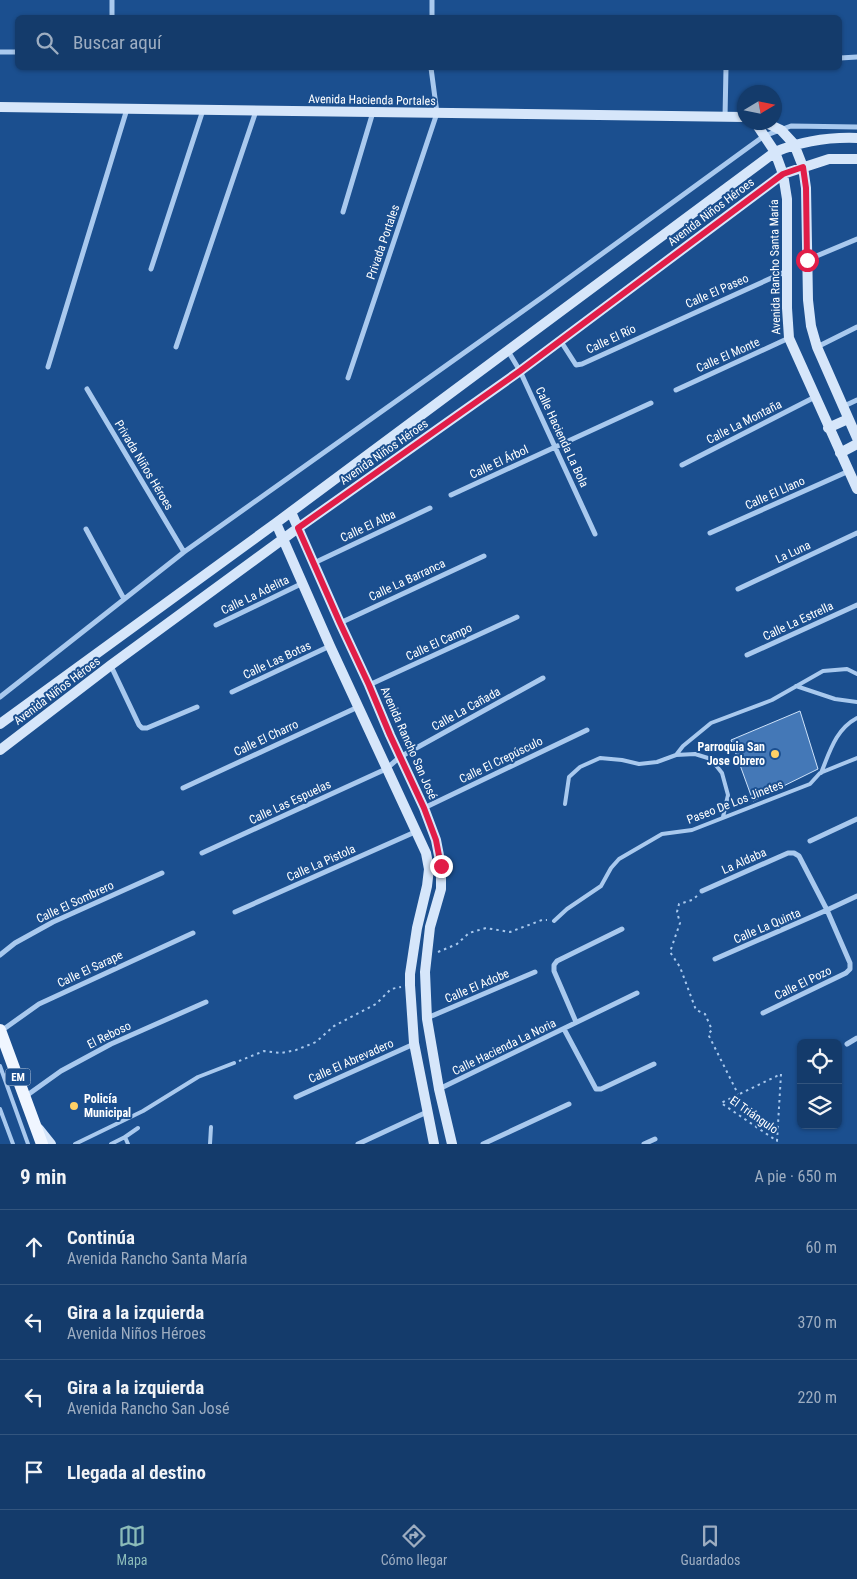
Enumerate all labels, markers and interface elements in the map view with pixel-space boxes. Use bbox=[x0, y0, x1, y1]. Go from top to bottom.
search box bbox=[15, 15, 842, 70]
icon: search bbox=[33, 29, 61, 57]
text: Buscar aquí bbox=[73, 31, 162, 54]
north arrow bbox=[737, 85, 782, 130]
street label: Avenida Hacienda Portales bbox=[308, 92, 436, 108]
street label: Avenida Niños Héroes bbox=[665, 175, 757, 249]
street label: Avenida Rancho Santa María bbox=[767, 199, 783, 335]
street label: Privada Portales bbox=[364, 203, 402, 281]
route start bbox=[796, 249, 819, 272]
street label: Calle El Paseo bbox=[683, 271, 751, 311]
street label: Calle El Río bbox=[584, 321, 638, 357]
street label: Calle El Monte bbox=[694, 335, 762, 375]
street label: Calle Hacienda La Bola bbox=[533, 385, 592, 490]
street label: Calle La Montaña bbox=[704, 397, 784, 447]
street label: Avenida Niños Héroes bbox=[337, 416, 431, 488]
street label: Privada Niños Héroes bbox=[112, 418, 176, 512]
street label: Calle El Árbol bbox=[467, 441, 531, 482]
street label: Calle El Llano bbox=[743, 474, 807, 512]
street label: Calle El Alba bbox=[338, 507, 398, 545]
street label: La Luna bbox=[773, 538, 813, 566]
street label: Calle La Barranca bbox=[366, 556, 448, 604]
street label: Calle La Adelita bbox=[219, 572, 292, 618]
street label: Calle La Estrella bbox=[761, 598, 836, 643]
street label: Calle El Campo bbox=[404, 621, 474, 663]
street label: Calle Las Botas bbox=[241, 638, 313, 682]
street label: Avenida Niños Héroes bbox=[11, 654, 103, 728]
street label: Avenida Rancho San José bbox=[378, 684, 440, 802]
street label: Calle La Cañada bbox=[429, 684, 503, 734]
street label: Calle El Charro bbox=[232, 717, 300, 759]
street label: Calle El Crepúsculo bbox=[457, 734, 545, 786]
place label: Parroquia San Jose Obrero bbox=[698, 740, 765, 768]
marker: Parroquia San Jose Obrero bbox=[769, 748, 781, 760]
street label: Calle Las Espuelas bbox=[247, 777, 333, 827]
street label: Paseo De Los Jinetes bbox=[685, 777, 785, 827]
street label: Calle La Pistola bbox=[285, 842, 358, 884]
street label: La Aldaba bbox=[720, 845, 769, 877]
route end bbox=[430, 855, 453, 878]
street label: Calle El Sombrero bbox=[34, 878, 116, 926]
street label: Calle La Quinta bbox=[731, 905, 803, 946]
street label: Calle El Sarape bbox=[55, 948, 125, 990]
street label: Calle El Pozo bbox=[772, 963, 834, 1003]
street label: Calle El Adobe bbox=[443, 966, 512, 1006]
street label: Calle Hacienda La Noria bbox=[450, 1016, 558, 1078]
street label: El Reboso bbox=[85, 1018, 133, 1052]
street label: Calle El Abrevadero bbox=[306, 1036, 396, 1086]
map controls bbox=[797, 1039, 842, 1129]
button: locate bbox=[797, 1039, 842, 1084]
road number: EM bbox=[6, 1068, 30, 1086]
button: layers bbox=[797, 1084, 842, 1129]
place label: Policía Municipal bbox=[84, 1092, 131, 1120]
street label: El Triángulo bbox=[727, 1093, 781, 1137]
marker: Policía Municipal bbox=[68, 1100, 80, 1112]
text: 9 min bbox=[20, 1165, 67, 1189]
text: A pie · 650 m bbox=[754, 1167, 837, 1186]
text: Continúa bbox=[67, 1226, 135, 1249]
icon: ahead bbox=[20, 1233, 48, 1261]
text: 60 m bbox=[805, 1238, 837, 1257]
text: Avenida Rancho Santa María bbox=[67, 1249, 247, 1268]
text: Gira a la izquierda bbox=[67, 1301, 204, 1324]
icon: left bbox=[20, 1308, 48, 1336]
text: 370 m bbox=[798, 1313, 837, 1332]
text: Avenida Niños Héroes bbox=[67, 1324, 206, 1343]
text: Gira a la izquierda bbox=[67, 1376, 204, 1399]
icon: left bbox=[20, 1383, 48, 1411]
text: 220 m bbox=[798, 1388, 837, 1407]
text: Avenida Rancho San José bbox=[67, 1399, 229, 1418]
icon: arrive bbox=[20, 1458, 48, 1486]
text: Llegada al destino bbox=[67, 1461, 206, 1484]
tab: Mapa bbox=[117, 1522, 148, 1568]
tab: Cómo llegar bbox=[381, 1522, 447, 1568]
tab: Guardados bbox=[680, 1522, 740, 1568]

